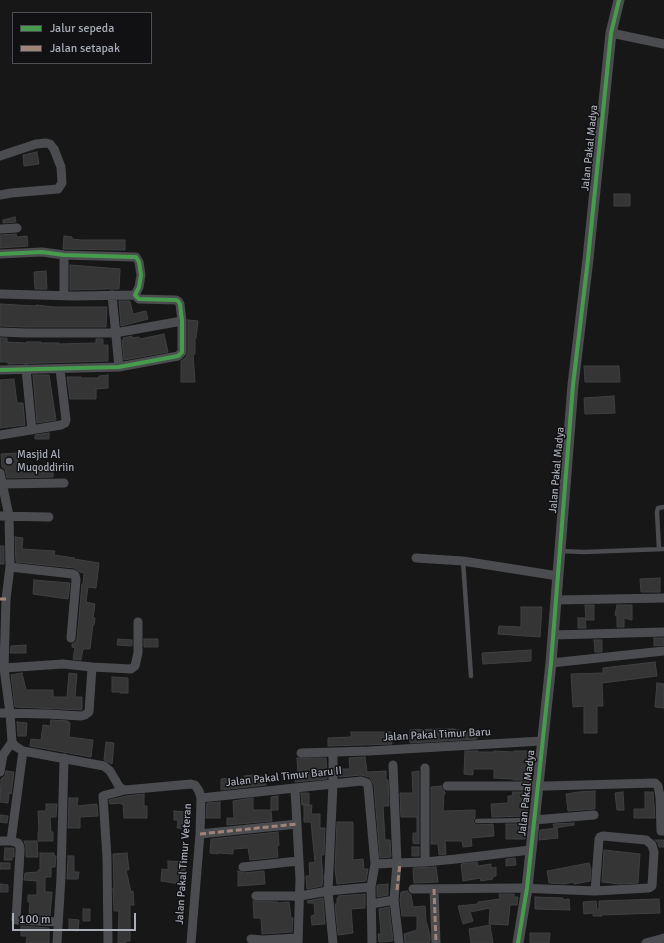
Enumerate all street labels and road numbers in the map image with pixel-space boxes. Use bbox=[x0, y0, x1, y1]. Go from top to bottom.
street label: Jalan Pakal Madya bbox=[579, 104, 601, 192]
street label: Jalan Pakal Madya bbox=[547, 426, 567, 514]
street label: Jalan Pakal Timur Baru bbox=[383, 726, 491, 744]
street label: Jalan Pakal Madya bbox=[516, 749, 538, 837]
street label: Jalan Pakal Timur Baru II bbox=[225, 764, 343, 790]
street label: Jalan Pakal Timur Veteran bbox=[173, 803, 195, 925]

